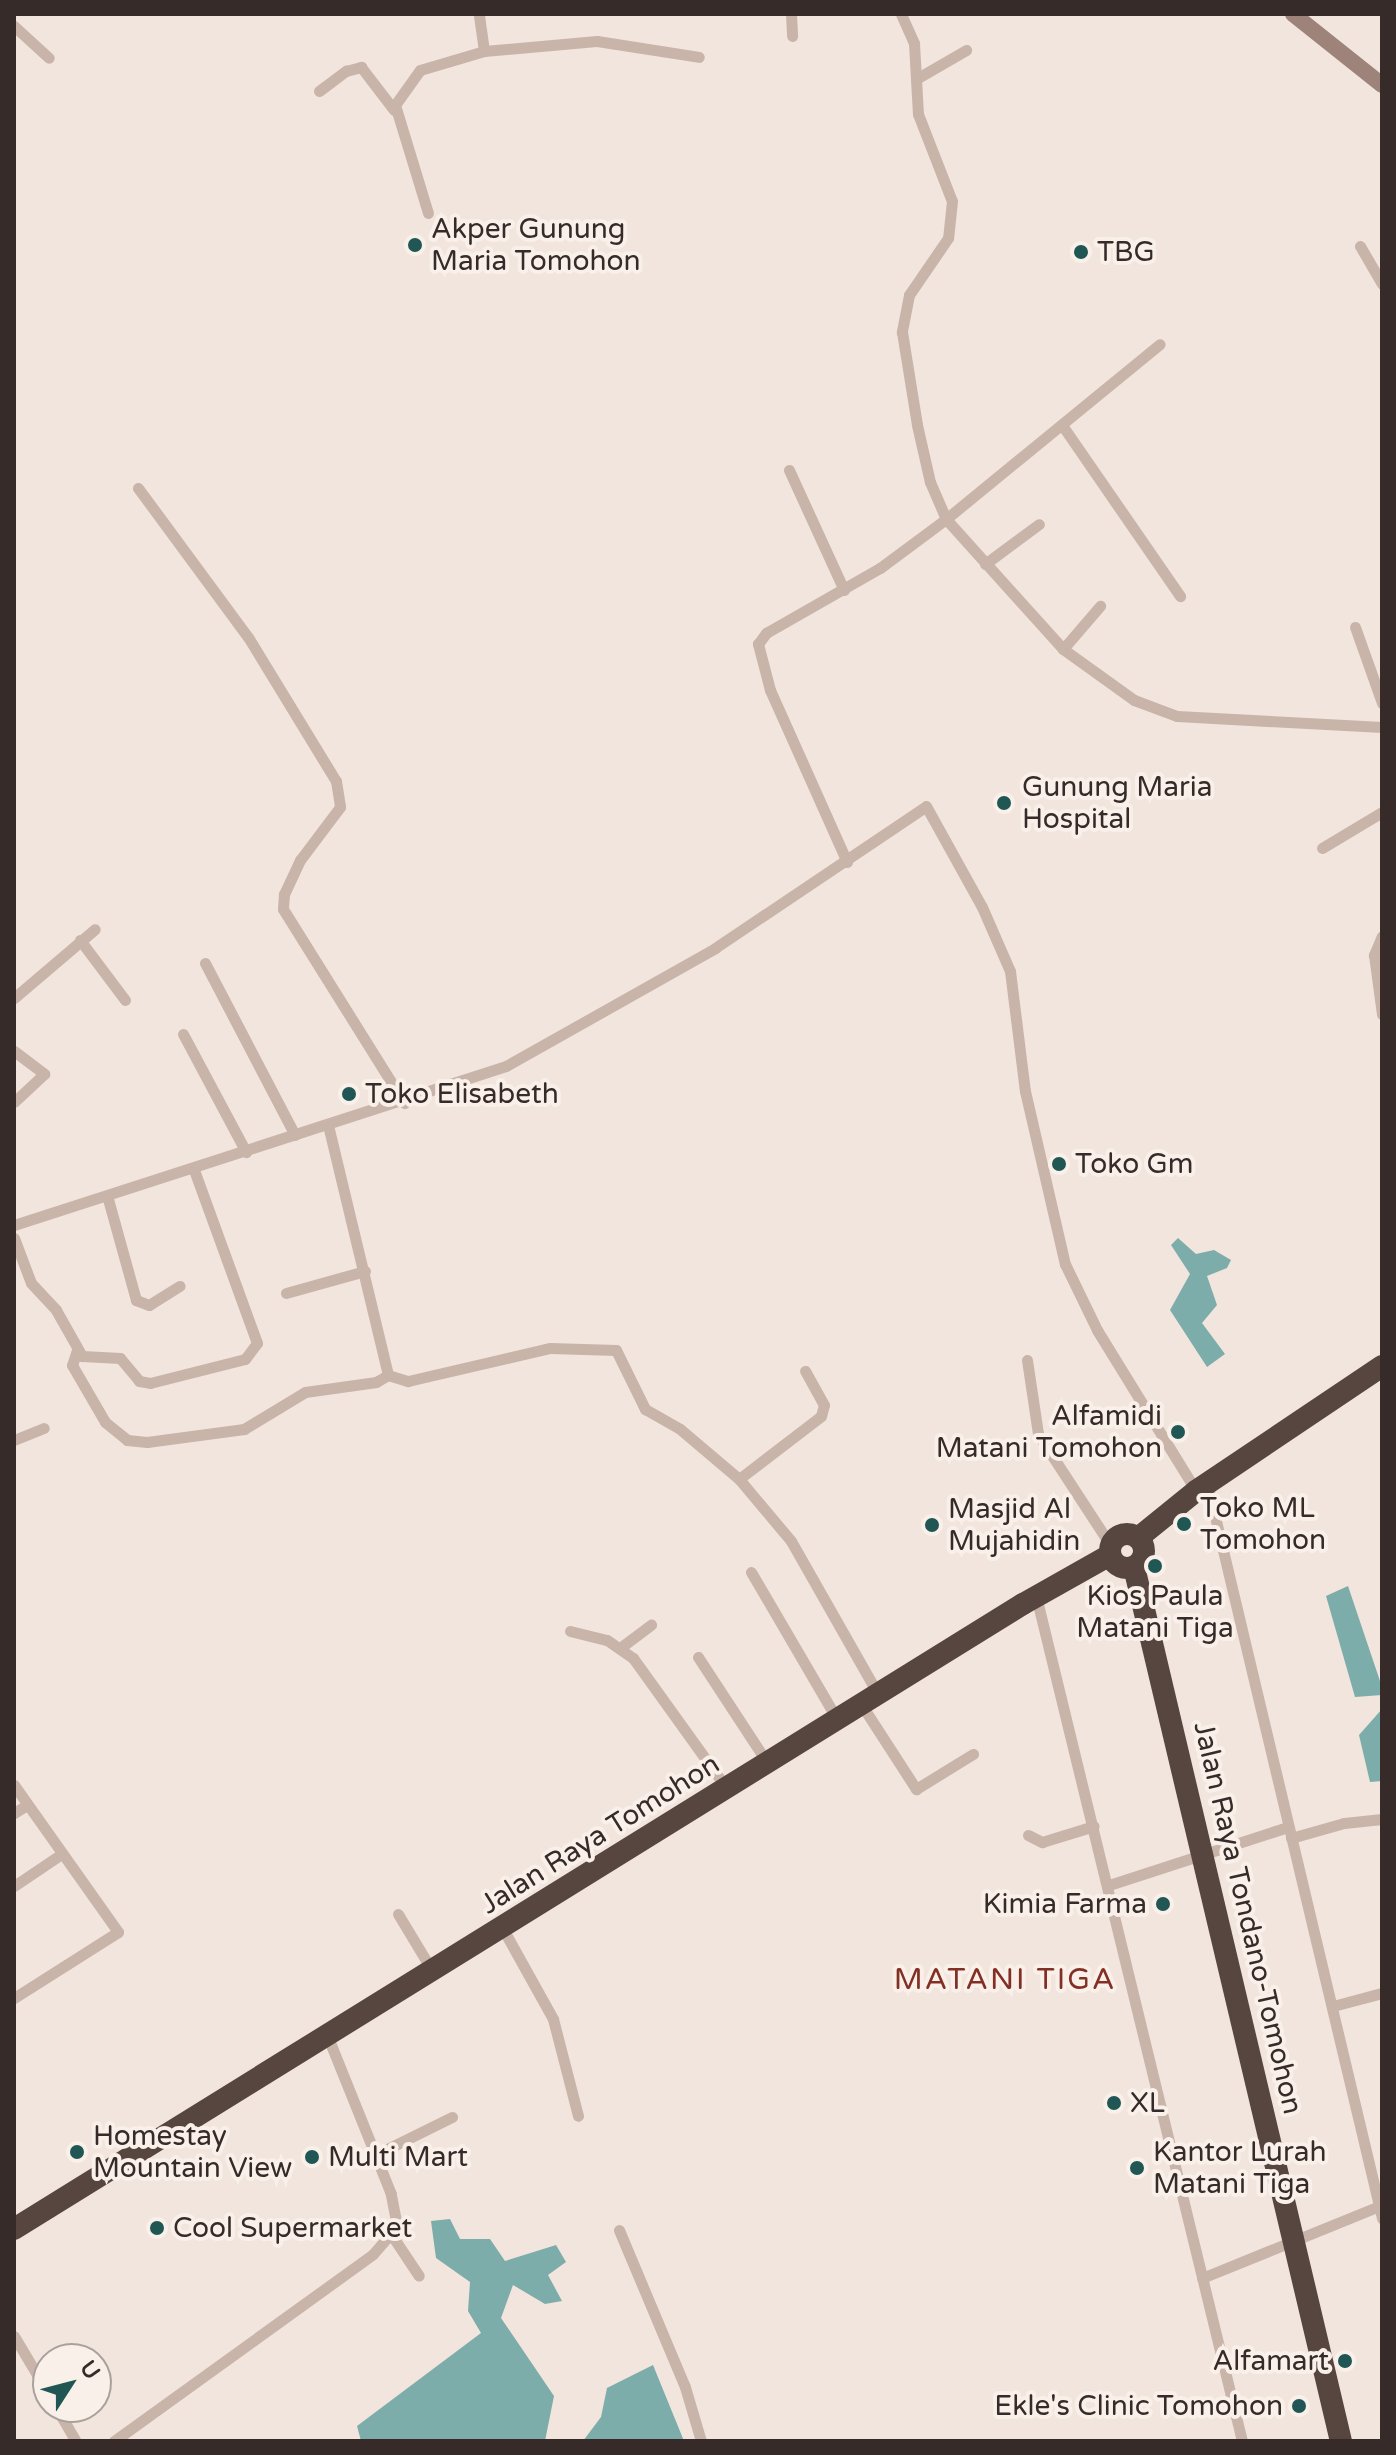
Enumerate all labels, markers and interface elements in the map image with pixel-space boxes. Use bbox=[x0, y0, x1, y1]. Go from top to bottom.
place label: Akper Gunung Maria Tomohon bbox=[431, 212, 641, 278]
place label: TBG bbox=[1097, 235, 1155, 269]
marker: Akper Gunung Maria Tomohon bbox=[406, 236, 424, 254]
marker: TBG bbox=[1072, 243, 1090, 261]
place label: Gunung Maria Hospital bbox=[1022, 770, 1212, 836]
marker: Gunung Maria Hospital bbox=[993, 792, 1015, 814]
place label: Toko Elisabeth bbox=[365, 1077, 559, 1111]
marker: Toko Elisabeth bbox=[340, 1085, 358, 1103]
place label: Toko Gm bbox=[1075, 1147, 1193, 1181]
marker: Toko Gm bbox=[1050, 1155, 1068, 1173]
place label: Alfamidi Matani Tomohon bbox=[936, 1399, 1162, 1465]
marker: Alfamidi Matani Tomohon bbox=[1169, 1423, 1187, 1441]
place label: Toko ML Tomohon bbox=[1200, 1491, 1326, 1557]
place label: Masjid Al Mujahidin bbox=[948, 1492, 1080, 1558]
marker: Toko ML Tomohon bbox=[1175, 1515, 1193, 1533]
marker: Masjid Al Mujahidin bbox=[923, 1516, 941, 1534]
marker: Kios Paula Matani Tiga bbox=[1146, 1557, 1164, 1575]
place label: Kios Paula Matani Tiga bbox=[1076, 1579, 1234, 1645]
street label: Jalan Raya Tondano-Tomohon bbox=[1186, 1719, 1310, 2117]
street label: Jalan Raya Tomohon bbox=[474, 1747, 726, 1921]
place label: Kimia Farma bbox=[983, 1887, 1147, 1921]
marker: Kimia Farma bbox=[1154, 1895, 1172, 1913]
district label: MATANI TIGA bbox=[894, 1962, 1116, 1998]
place label: XL bbox=[1130, 2086, 1165, 2120]
marker: XL bbox=[1105, 2094, 1123, 2112]
place label: Homestay Mountain View bbox=[93, 2119, 292, 2185]
place label: Kantor Lurah Matani Tiga bbox=[1153, 2135, 1326, 2201]
place label: Multi Mart bbox=[328, 2140, 468, 2174]
marker: Homestay Mountain View bbox=[68, 2143, 86, 2161]
marker: Multi Mart bbox=[303, 2148, 321, 2166]
marker: Kantor Lurah Matani Tiga bbox=[1128, 2159, 1146, 2177]
place label: Cool Supermarket bbox=[173, 2211, 412, 2245]
marker: Cool Supermarket bbox=[148, 2219, 166, 2237]
north arrow bbox=[32, 2343, 112, 2423]
place label: Alfamart bbox=[1212, 2344, 1329, 2378]
marker: Alfamart bbox=[1336, 2352, 1354, 2370]
text: U bbox=[74, 2356, 105, 2384]
place label: Ekle's Clinic Tomohon bbox=[994, 2389, 1283, 2423]
marker: Ekle's Clinic Tomohon bbox=[1290, 2397, 1308, 2415]

